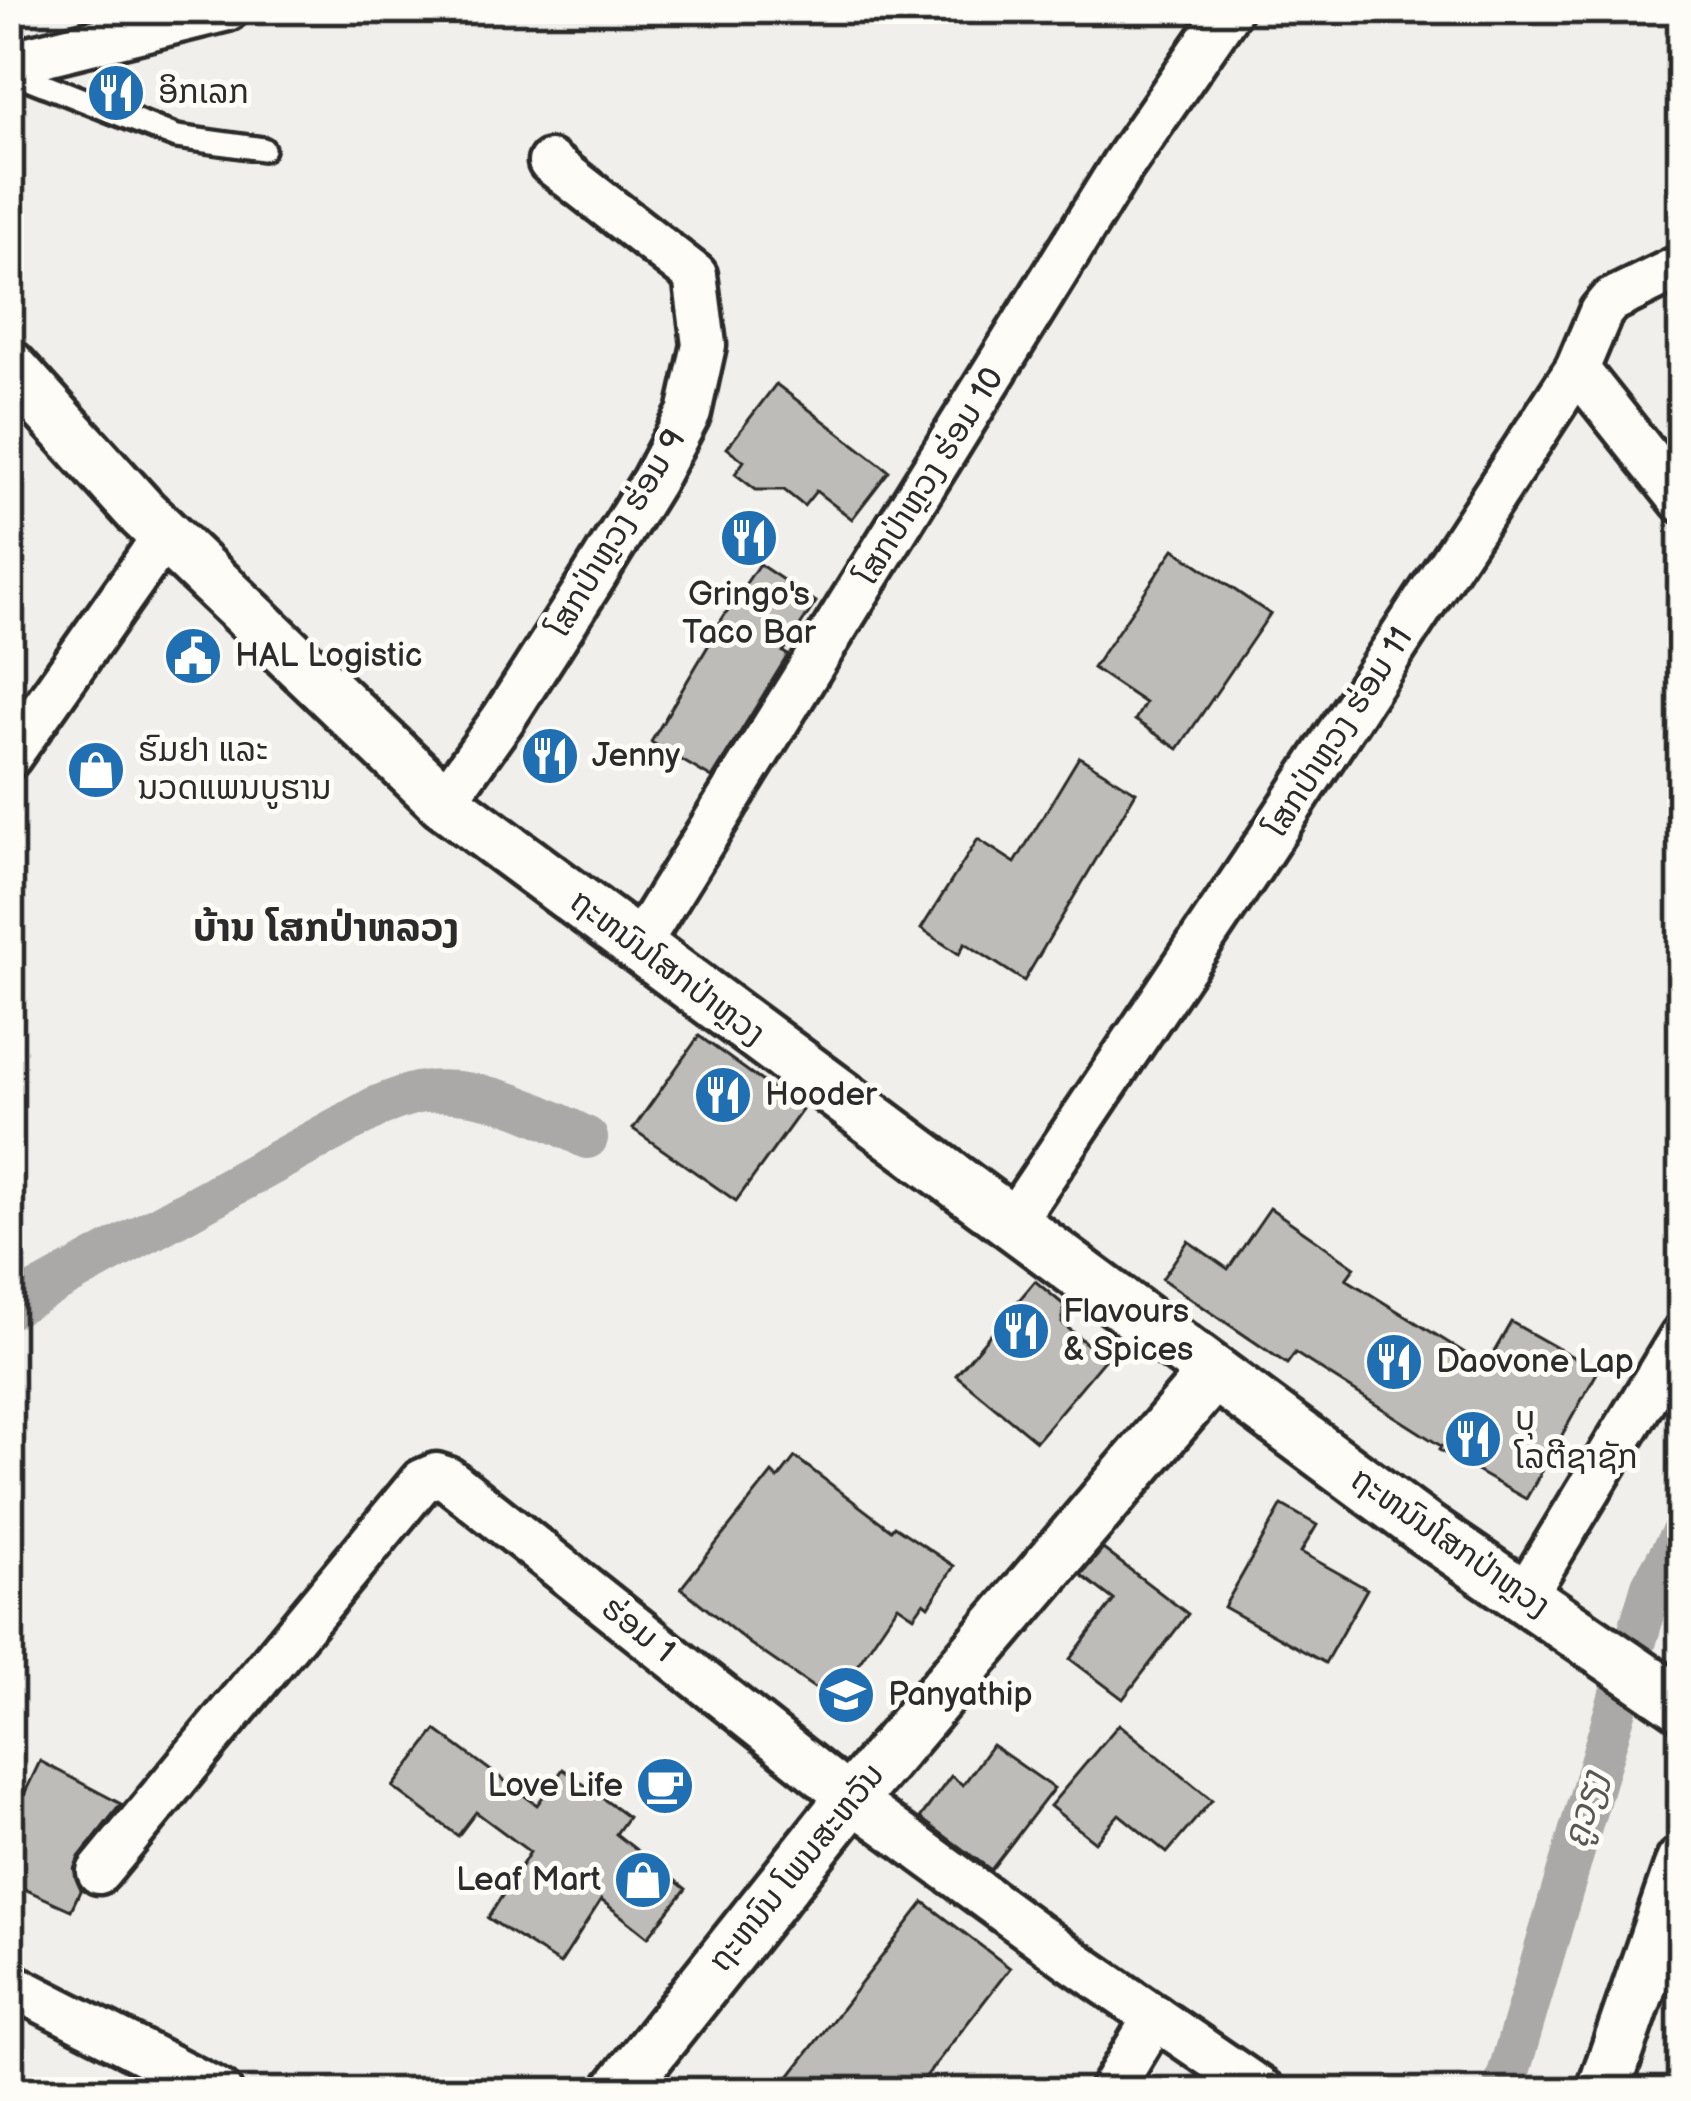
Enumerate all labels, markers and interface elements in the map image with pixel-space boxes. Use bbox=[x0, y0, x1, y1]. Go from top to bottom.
restaurant icon: ອິກເລກ bbox=[85, 62, 147, 124]
place label: ອິກເລກ bbox=[158, 73, 249, 113]
street label: ໂສກປ່າຫຼວງ ຮ່ອມ 10 bbox=[846, 360, 1013, 593]
street label: ໂສກປ່າຫຼວງ ຮ່ອມ 9 bbox=[538, 422, 695, 646]
restaurant icon: Gringo's Taco Bar bbox=[718, 507, 780, 569]
place label: Gringo's Taco Bar bbox=[682, 575, 817, 653]
street label: ໂສກປ່າຫຼວງ ຮ່ອມ 11 bbox=[1255, 620, 1421, 846]
public building icon: HAL Logistic bbox=[162, 625, 224, 687]
place label: HAL Logistic bbox=[235, 636, 422, 676]
restaurant icon: Jenny bbox=[519, 725, 581, 787]
place label: ຮົມຢາ ແລະ ນວດແພນບູຮານ bbox=[138, 731, 332, 809]
place label: Jenny bbox=[592, 736, 680, 776]
shop icon: ຮົມຢາ ແລະ ນວດແພນບູຮານ bbox=[65, 739, 127, 801]
street label: ຖະຫນົນໂສກປ່າຫຼວງ bbox=[561, 882, 773, 1054]
district label: ບ້ານ ໂສກປ່າຫລວງ bbox=[193, 906, 459, 953]
restaurant icon: Hooder bbox=[692, 1064, 754, 1126]
place label: Hooder bbox=[765, 1075, 878, 1115]
place label: Flavours & Spices bbox=[1063, 1292, 1193, 1370]
restaurant icon: Flavours & Spices bbox=[990, 1300, 1052, 1362]
restaurant icon: Daovone Lap bbox=[1363, 1331, 1425, 1393]
place label: Daovone Lap bbox=[1436, 1342, 1634, 1382]
place label: ບຸ ໂລຕີຊາຊັກ bbox=[1513, 1400, 1638, 1478]
restaurant icon: ບຸ ໂລຕີຊາຊັກ bbox=[1442, 1408, 1504, 1470]
street label: ຖະຫນົນໂສກປ່າຫຼວງ bbox=[1343, 1459, 1557, 1627]
street label: ຮ່ອມ 1 bbox=[593, 1588, 683, 1672]
school or university icon: Panyathip bbox=[815, 1664, 877, 1726]
place label: Panyathip bbox=[888, 1675, 1033, 1715]
cafe icon: Love Life bbox=[634, 1755, 696, 1817]
street label: ຖະຫນົນ ໂພນສະຫວັນ bbox=[701, 1756, 893, 1980]
water label: ຄູວຽງ bbox=[1555, 1765, 1618, 1853]
place label: Love Life bbox=[487, 1766, 623, 1806]
shop icon: Leaf Mart bbox=[612, 1849, 674, 1911]
place label: Leaf Mart bbox=[456, 1860, 601, 1900]

